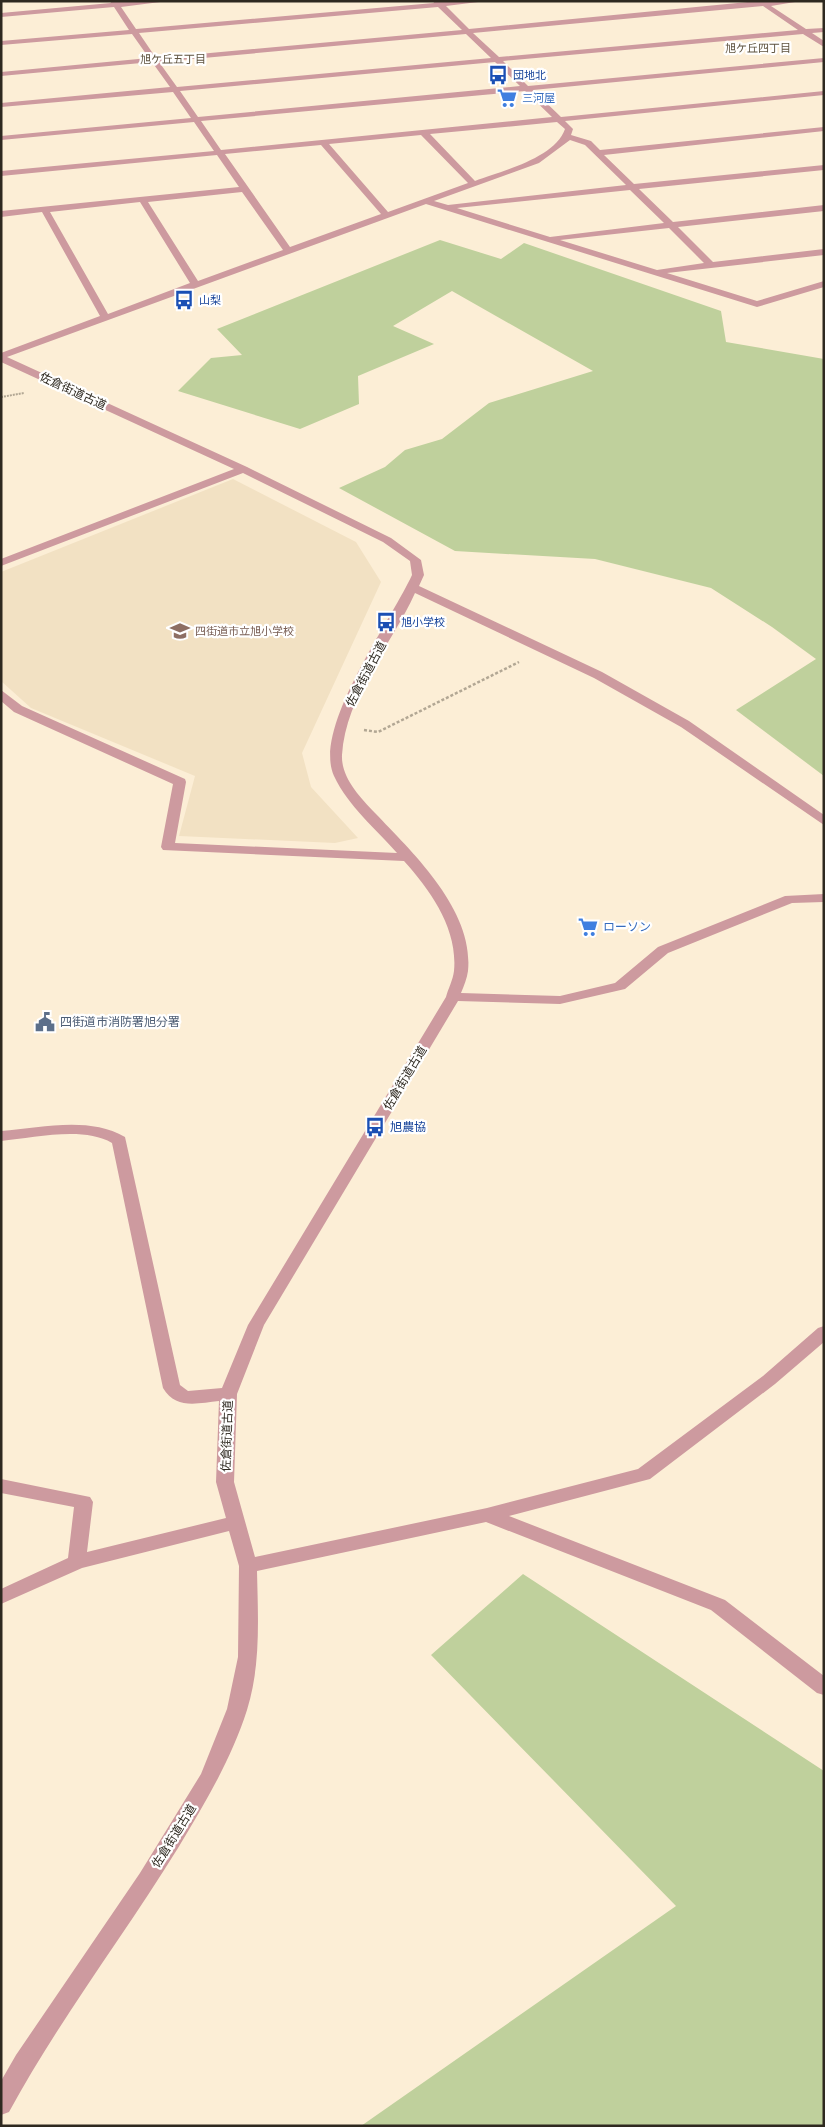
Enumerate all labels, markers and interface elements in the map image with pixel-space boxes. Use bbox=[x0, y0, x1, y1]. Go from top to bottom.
district label: 旭ケ丘四丁目 bbox=[725, 41, 791, 56]
district label: 旭ケ丘五丁目 bbox=[140, 52, 206, 67]
bus stop icon: 団地北 bbox=[487, 64, 509, 86]
place label: 団地北 bbox=[513, 68, 546, 83]
supermarket icon: 三河屋 bbox=[496, 87, 518, 109]
place label: 三河屋 bbox=[522, 91, 555, 106]
bus stop icon: 山梨 bbox=[173, 289, 195, 311]
place label: 山梨 bbox=[199, 293, 221, 308]
street label: 佐倉街道古道 bbox=[37, 369, 109, 413]
bus stop icon: 旭小学校 bbox=[375, 611, 397, 633]
place label: 旭小学校 bbox=[401, 615, 445, 630]
school or university icon: 四街道市立旭小学校 bbox=[169, 620, 191, 642]
place label: 四街道市立旭小学校 bbox=[195, 624, 294, 639]
street label: 佐倉街道古道 bbox=[342, 638, 390, 710]
supermarket icon: ローソン bbox=[577, 916, 599, 938]
place label: ローソン bbox=[603, 919, 651, 935]
public building icon: 四街道市消防署旭分署 bbox=[34, 1011, 56, 1033]
place label: 四街道市消防署旭分署 bbox=[60, 1014, 180, 1030]
street label: 佐倉街道古道 bbox=[380, 1043, 430, 1113]
bus stop icon: 旭農協 bbox=[364, 1116, 386, 1138]
place label: 旭農協 bbox=[390, 1119, 426, 1135]
street label: 佐倉街道古道 bbox=[218, 1400, 236, 1472]
street label: 佐倉街道古道 bbox=[148, 1801, 200, 1871]

